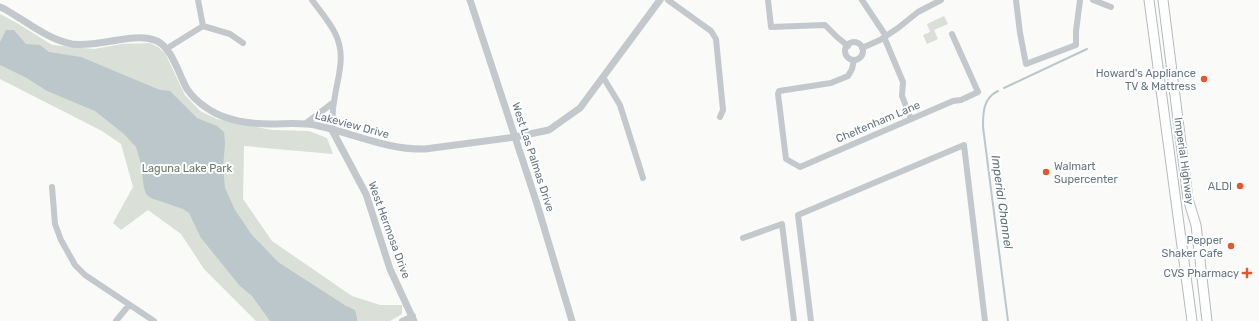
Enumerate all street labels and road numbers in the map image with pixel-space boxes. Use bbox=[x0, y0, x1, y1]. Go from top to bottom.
street label: Cheltenham Lane bbox=[834, 98, 922, 146]
street label: West Las Palmas Drive bbox=[509, 101, 557, 213]
street label: Lakeview Drive bbox=[314, 109, 390, 141]
street label: Imperial Highway bbox=[1171, 116, 1197, 206]
street label: West Hermosa Drive bbox=[365, 180, 413, 280]

